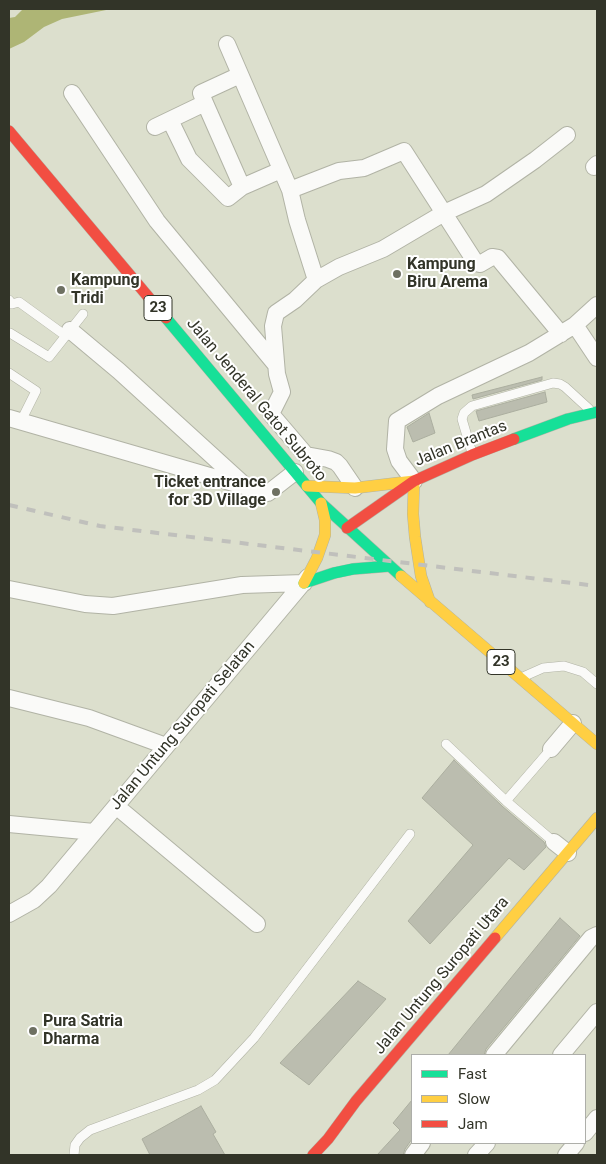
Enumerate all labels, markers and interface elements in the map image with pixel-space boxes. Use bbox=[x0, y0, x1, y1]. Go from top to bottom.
place label: Kampung Biru Arema bbox=[407, 255, 488, 293]
marker: Kampung Biru Arema bbox=[391, 268, 403, 280]
place label: Kampung Tridi bbox=[71, 271, 140, 309]
marker: Kampung Tridi bbox=[55, 284, 67, 296]
road number: 23 bbox=[144, 296, 172, 320]
street label: Jalan Jenderal Gatot Subroto bbox=[182, 314, 330, 486]
street label: Jalan Brantas bbox=[412, 417, 510, 471]
place label: Ticket entrance for 3D Village bbox=[154, 473, 266, 511]
marker: Ticket entrance for 3D Village bbox=[270, 486, 282, 498]
street label: Jalan Untung Suropati Selatan bbox=[107, 638, 259, 814]
road number: 23 bbox=[487, 650, 515, 674]
street label: Jalan Untung Suropati Utara bbox=[370, 893, 514, 1059]
place label: Pura Satria Dharma bbox=[43, 1012, 123, 1050]
marker: Pura Satria Dharma bbox=[27, 1025, 39, 1037]
legend bbox=[411, 1054, 586, 1144]
text: Fast bbox=[458, 1065, 487, 1083]
text: Slow bbox=[458, 1090, 490, 1108]
text: Jam bbox=[458, 1115, 488, 1133]

